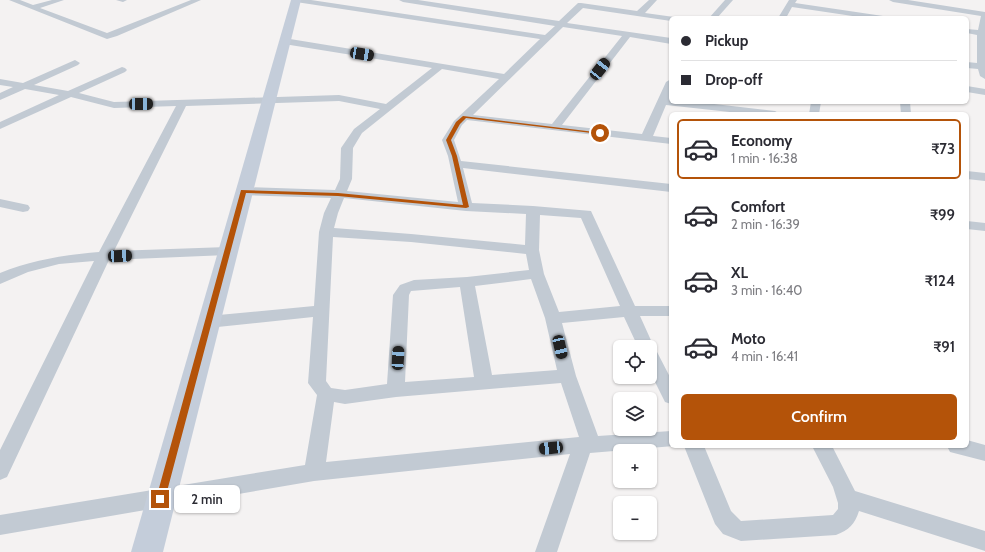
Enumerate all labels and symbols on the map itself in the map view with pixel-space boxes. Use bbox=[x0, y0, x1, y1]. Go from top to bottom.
car bbox=[349, 46, 375, 62]
car bbox=[588, 56, 612, 82]
car bbox=[129, 98, 153, 110]
route start bbox=[591, 124, 609, 142]
car bbox=[108, 249, 132, 263]
car bbox=[551, 334, 569, 360]
car bbox=[391, 346, 405, 370]
car bbox=[538, 441, 564, 455]
callout: 2 min bbox=[174, 485, 240, 513]
route end bbox=[151, 490, 169, 508]

